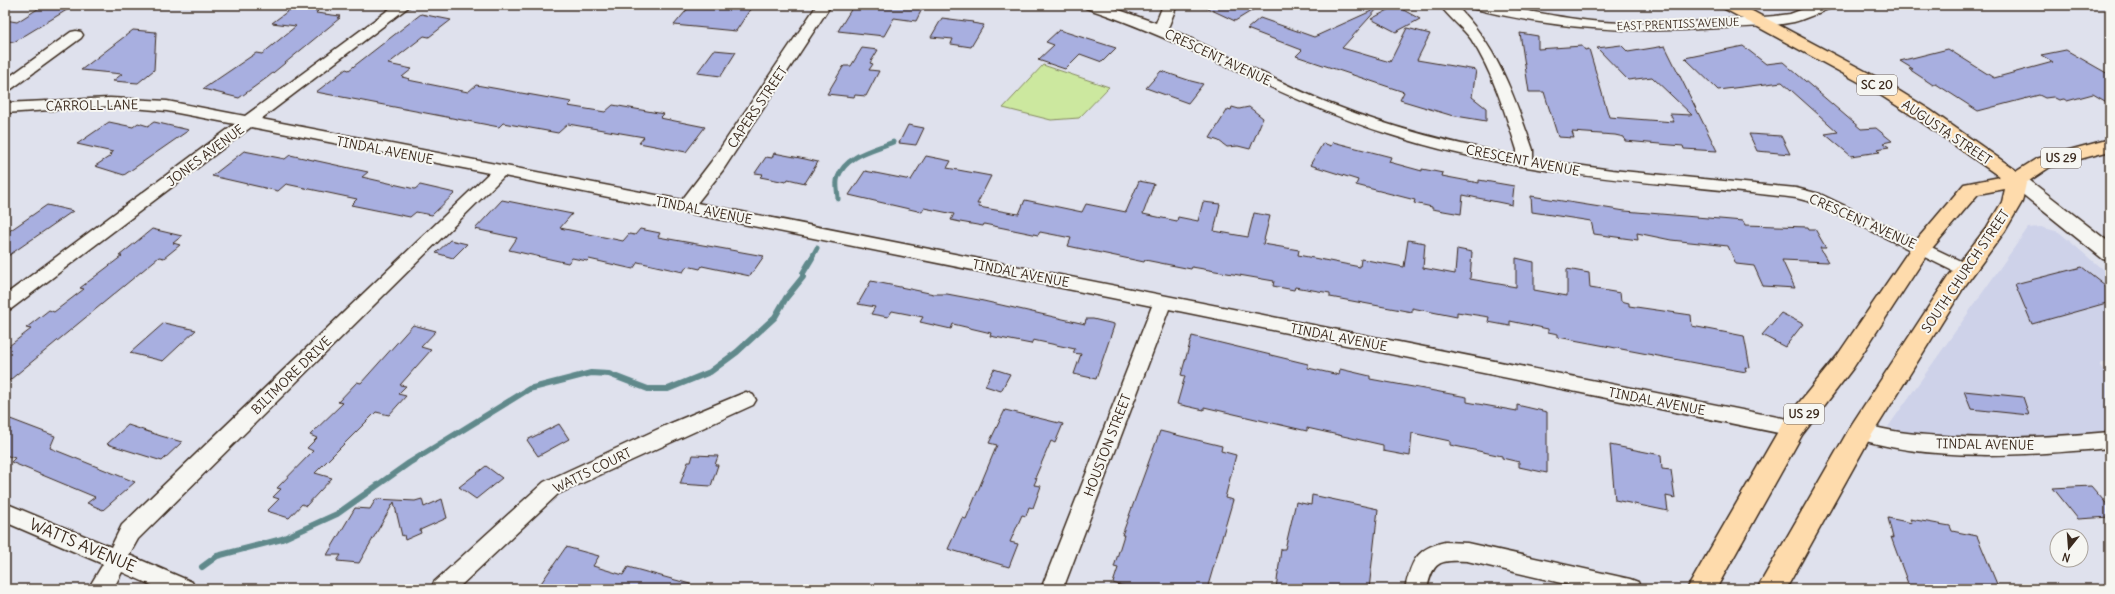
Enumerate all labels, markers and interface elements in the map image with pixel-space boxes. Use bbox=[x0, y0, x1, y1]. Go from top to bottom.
street label: EAST PRENTISS AVENUE bbox=[1616, 15, 1740, 33]
street label: CRESCENT AVENUE bbox=[1162, 25, 1274, 90]
street label: CAPERS STREET bbox=[724, 63, 791, 152]
road number: SC 20 bbox=[1857, 75, 1897, 95]
street label: CARROLL LANE bbox=[46, 96, 139, 115]
street label: AUGUSTA STREET bbox=[1899, 96, 1995, 169]
street label: JONES AVENUE bbox=[163, 120, 248, 190]
street label: TINDAL AVENUE bbox=[335, 133, 435, 168]
street label: CRESCENT AVENUE bbox=[1464, 141, 1582, 180]
road number: US 29 bbox=[2041, 148, 2081, 168]
street label: CRESCENT AVENUE bbox=[1806, 190, 1919, 253]
street label: TINDAL AVENUE bbox=[654, 193, 754, 228]
street label: SOUTH CHURCH STREET bbox=[1918, 206, 2013, 336]
street label: TINDAL AVENUE bbox=[971, 256, 1071, 291]
street label: TINDAL AVENUE bbox=[1289, 320, 1389, 355]
street label: BILTMORE DRIVE bbox=[248, 332, 335, 418]
street label: TINDAL AVENUE bbox=[1607, 384, 1707, 419]
street label: HOUSTON STREET bbox=[1080, 391, 1135, 499]
road number: US 29 bbox=[1784, 404, 1824, 424]
street label: TINDAL AVENUE bbox=[1936, 435, 2035, 454]
street label: WATTS COURT bbox=[550, 444, 634, 497]
street label: WATTS AVENUE bbox=[27, 514, 139, 576]
north arrow bbox=[2049, 528, 2089, 568]
text: N bbox=[2060, 550, 2072, 565]

